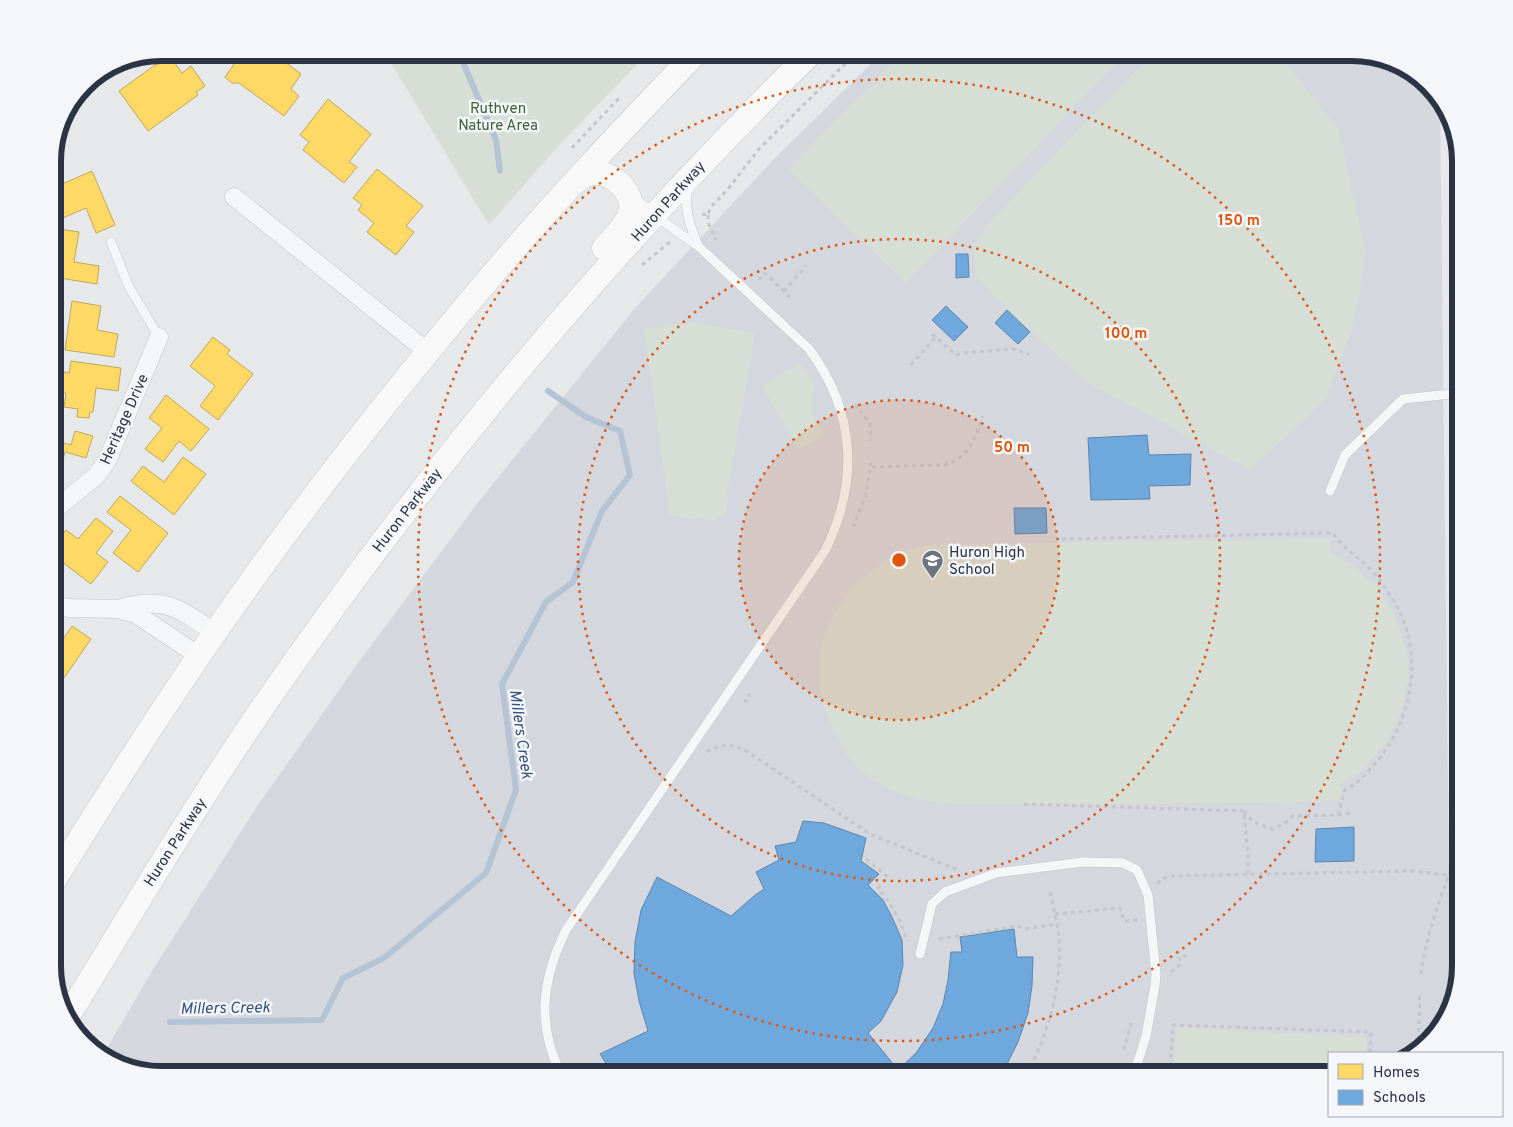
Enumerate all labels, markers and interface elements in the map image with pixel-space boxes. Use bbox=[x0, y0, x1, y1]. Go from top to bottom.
park label: Ruthven Nature Area bbox=[458, 100, 538, 136]
street label: Huron Parkway bbox=[628, 158, 710, 246]
text: 150 m bbox=[1218, 212, 1260, 231]
text: 100 m bbox=[1105, 325, 1147, 344]
street label: Heritage Drive bbox=[97, 371, 154, 468]
text: 50 m bbox=[994, 439, 1030, 458]
street label: Huron Parkway bbox=[369, 465, 447, 557]
place label: Huron High School bbox=[949, 544, 1025, 580]
school or university icon: Huron High School bbox=[921, 549, 945, 580]
centre of rings bbox=[890, 551, 908, 569]
water label: Millers Creek bbox=[504, 688, 536, 781]
street label: Huron Parkway bbox=[141, 795, 212, 891]
water label: Millers Creek bbox=[180, 998, 271, 1020]
legend bbox=[1328, 1052, 1503, 1117]
text: Homes bbox=[1373, 1064, 1420, 1083]
text: Schools bbox=[1373, 1089, 1426, 1108]

